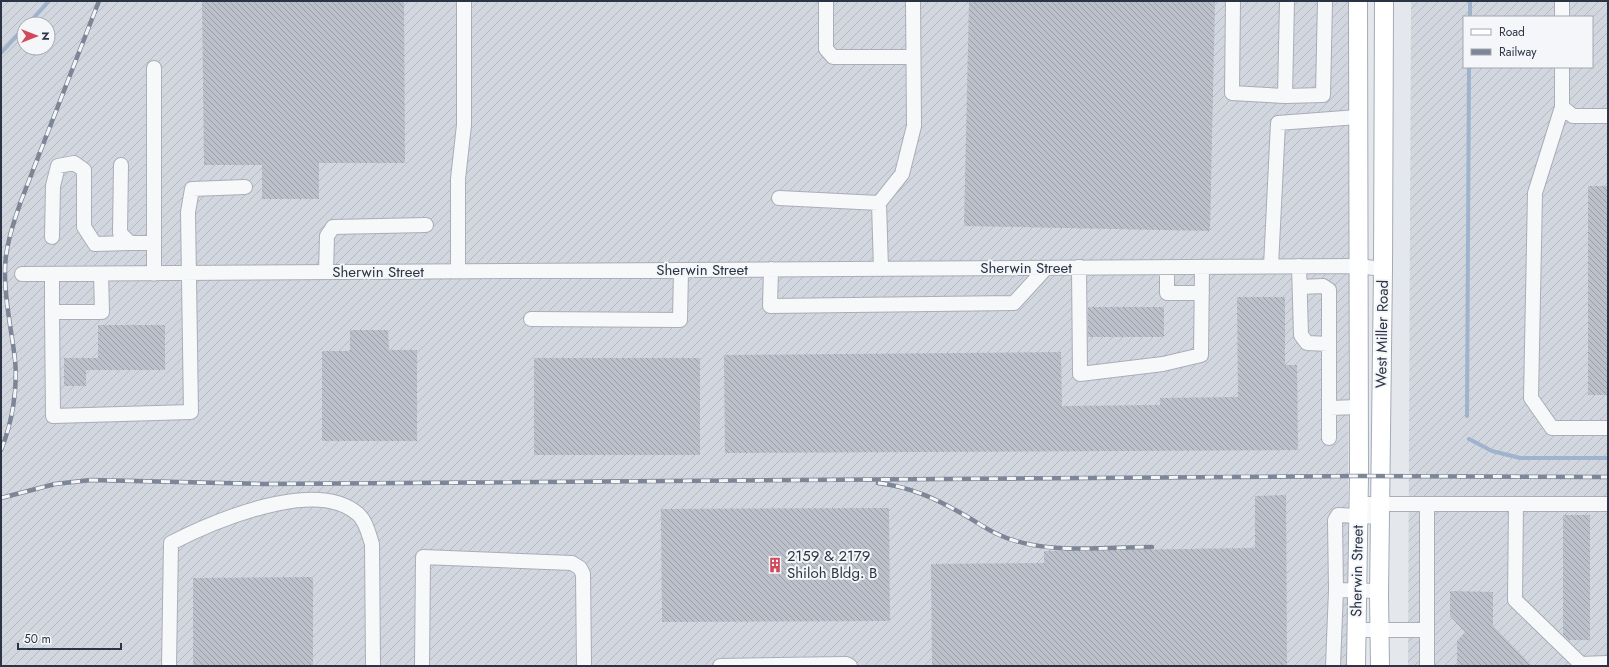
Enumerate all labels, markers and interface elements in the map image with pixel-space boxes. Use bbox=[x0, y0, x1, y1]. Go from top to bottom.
north arrow bbox=[16, 16, 56, 56]
legend bbox=[1463, 16, 1593, 68]
text: Road bbox=[1499, 23, 1525, 41]
text: N bbox=[38, 32, 54, 40]
text: Railway bbox=[1499, 43, 1537, 61]
street label: Sherwin Street bbox=[980, 257, 1072, 279]
street label: Sherwin Street bbox=[656, 259, 748, 281]
street label: Sherwin Street bbox=[332, 261, 424, 283]
street label: West Miller Road bbox=[1370, 280, 1394, 388]
street label: Sherwin Street bbox=[1345, 525, 1369, 617]
place label: 2159 & 2179 Shiloh Bldg. B bbox=[787, 545, 877, 584]
building icon: 2159 & 2179 Shiloh Bldg. B bbox=[766, 556, 784, 574]
scale bar bbox=[18, 625, 121, 651]
text: 50 m bbox=[24, 630, 51, 648]

